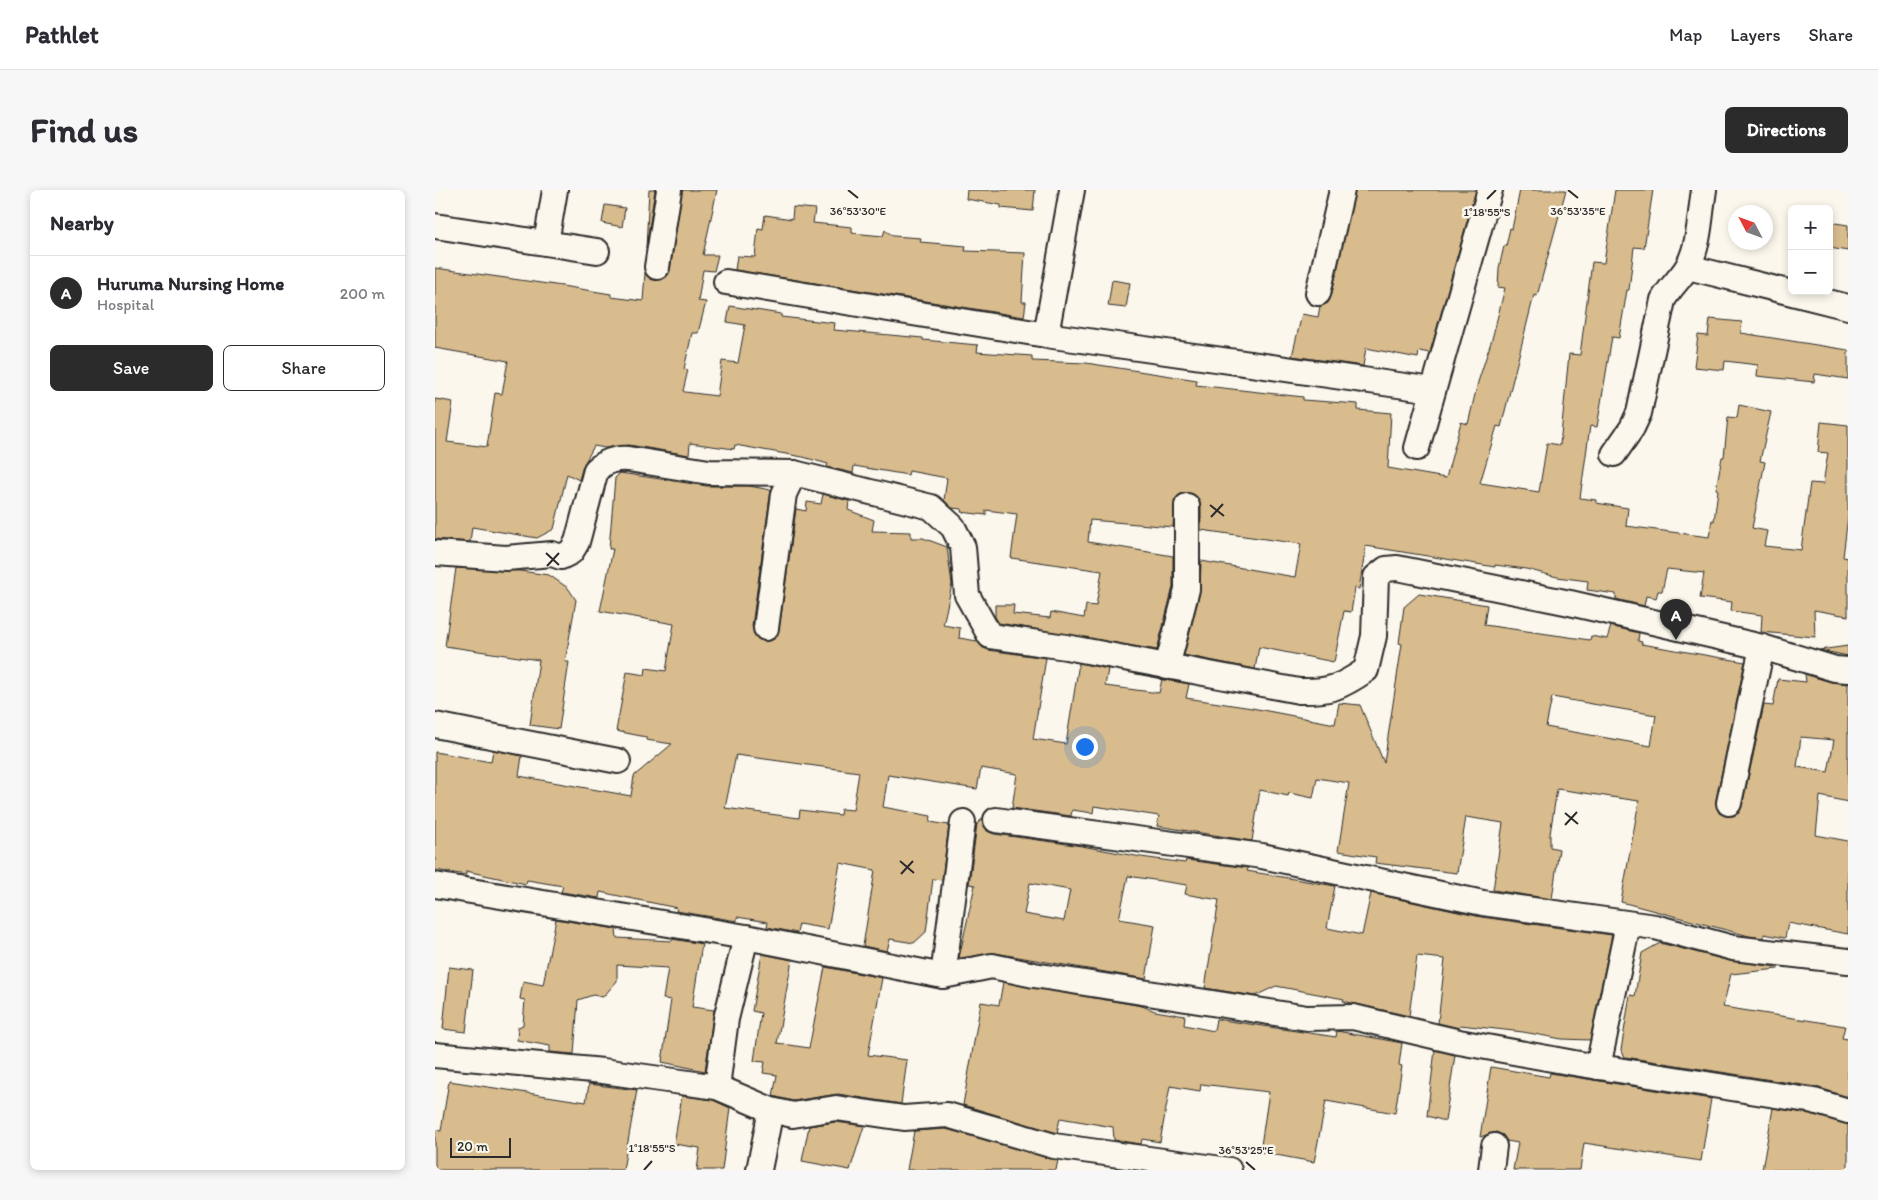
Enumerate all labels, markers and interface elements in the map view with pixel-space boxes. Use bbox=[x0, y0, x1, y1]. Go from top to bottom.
text: Pathlet bbox=[25, 20, 99, 49]
text: Map bbox=[1669, 24, 1702, 46]
text: Layers bbox=[1730, 24, 1780, 46]
text: Share bbox=[1808, 24, 1853, 46]
button: Directions bbox=[1725, 107, 1848, 153]
text: Find us bbox=[30, 109, 138, 151]
text: 36°53'30"E bbox=[830, 204, 887, 218]
text: 36°53'35"E bbox=[1550, 204, 1606, 218]
text: 1°18'55"S bbox=[1463, 205, 1511, 219]
north arrow bbox=[1728, 205, 1773, 250]
map controls bbox=[1788, 205, 1833, 295]
button: + bbox=[1788, 205, 1833, 250]
text: Nearby bbox=[50, 210, 114, 235]
button: − bbox=[1788, 250, 1833, 295]
text: Huruma Nursing Home bbox=[97, 272, 284, 295]
text: A bbox=[61, 284, 71, 303]
text: 200 m bbox=[340, 284, 385, 303]
text: Hospital bbox=[97, 295, 154, 314]
button: Save bbox=[50, 345, 213, 391]
button: Share bbox=[223, 345, 385, 391]
pin: A bbox=[1660, 599, 1692, 640]
your location bbox=[1072, 734, 1098, 760]
scale bar bbox=[450, 1135, 511, 1158]
text: 20 m bbox=[457, 1138, 488, 1155]
text: 1°18'55"S bbox=[628, 1141, 676, 1155]
text: 36°53'25"E bbox=[1218, 1143, 1274, 1157]

